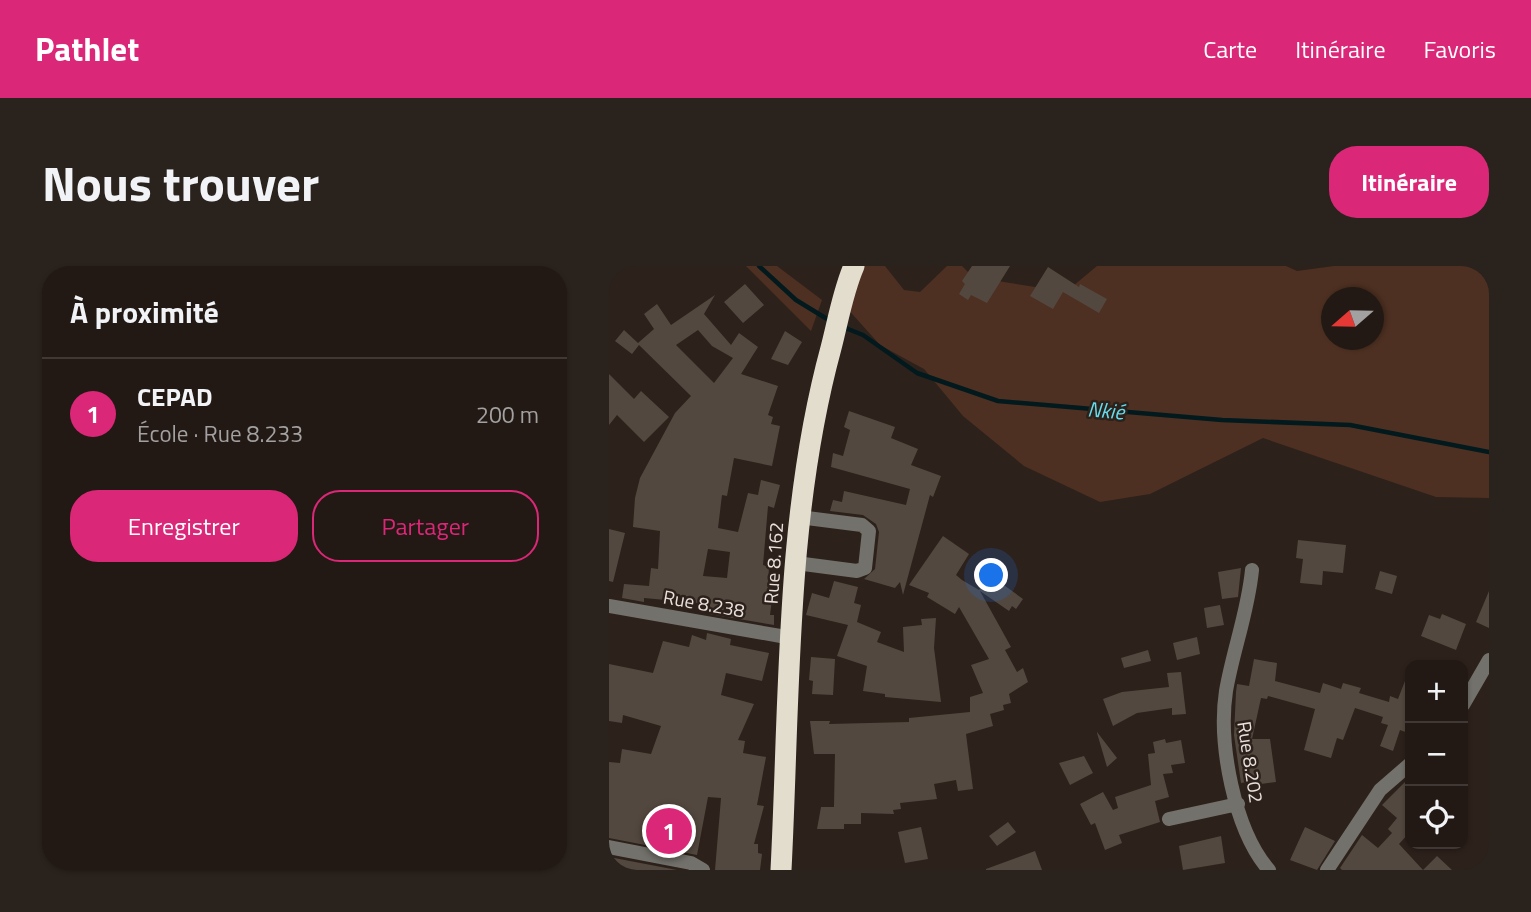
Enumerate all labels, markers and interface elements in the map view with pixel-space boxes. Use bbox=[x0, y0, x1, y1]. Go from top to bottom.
text: Pathlet bbox=[35, 24, 139, 74]
text: Carte bbox=[1203, 31, 1257, 67]
text: Itinéraire bbox=[1295, 31, 1386, 67]
text: Favoris bbox=[1424, 31, 1496, 67]
text: Nous trouver bbox=[42, 145, 319, 220]
button: Itinéraire bbox=[1329, 146, 1489, 218]
north arrow bbox=[1321, 287, 1384, 350]
text: À proximité bbox=[70, 289, 219, 335]
text: CEPAD bbox=[137, 377, 213, 416]
water label: Nkié bbox=[1086, 392, 1128, 428]
text: 1 bbox=[87, 397, 99, 432]
text: 200 m bbox=[476, 397, 539, 432]
text: École · Rue 8.233 bbox=[137, 416, 303, 451]
button: Enregistrer bbox=[70, 490, 298, 562]
button: Partager bbox=[312, 490, 539, 562]
street label: Rue 8.162 bbox=[756, 521, 790, 605]
your location bbox=[974, 558, 1008, 592]
street label: Rue 8.238 bbox=[661, 582, 747, 624]
map controls bbox=[1405, 660, 1468, 849]
button: + bbox=[1405, 660, 1468, 723]
street label: Rue 8.202 bbox=[1230, 719, 1272, 805]
button: − bbox=[1405, 723, 1468, 786]
button: locate bbox=[1405, 786, 1468, 849]
pin: 1 bbox=[646, 805, 692, 857]

